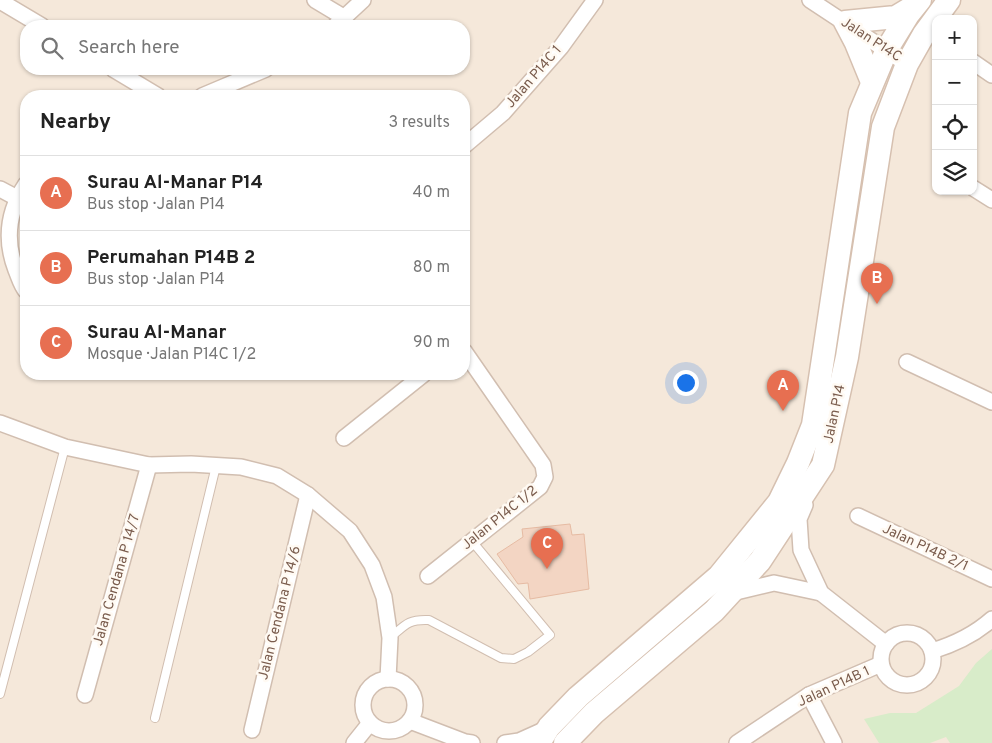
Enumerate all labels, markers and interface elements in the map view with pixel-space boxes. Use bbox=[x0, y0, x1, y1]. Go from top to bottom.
street label: Jalan P14C bbox=[837, 14, 905, 66]
map controls bbox=[932, 15, 977, 195]
button: + bbox=[932, 15, 977, 60]
search box bbox=[20, 20, 470, 75]
icon: search bbox=[38, 34, 66, 62]
text: Search here bbox=[78, 36, 180, 60]
street label: Jalan P14C 1 bbox=[502, 42, 566, 112]
button: − bbox=[932, 60, 977, 105]
button: locate bbox=[932, 105, 977, 150]
text: Nearby bbox=[40, 109, 111, 136]
text: 3 results bbox=[388, 113, 450, 133]
button: layers bbox=[932, 150, 977, 195]
text: Surau Al-Manar P14 bbox=[87, 171, 263, 195]
text: A bbox=[50, 183, 62, 203]
text: 40 m bbox=[412, 183, 450, 203]
text: Bus stop · Jalan P14 bbox=[87, 195, 225, 215]
text: Perumahan P14B 2 bbox=[87, 246, 255, 270]
text: B bbox=[50, 258, 62, 278]
text: 80 m bbox=[413, 258, 450, 278]
pin: B bbox=[861, 263, 893, 304]
text: Bus stop · Jalan P14 bbox=[87, 270, 225, 290]
text: Surau Al-Manar bbox=[87, 321, 226, 345]
text: C bbox=[51, 333, 61, 353]
text: 90 m bbox=[413, 333, 450, 353]
text: Mosque · Jalan P14C 1/2 bbox=[87, 345, 256, 365]
your location bbox=[673, 370, 699, 396]
pin: A bbox=[767, 370, 799, 411]
street label: Jalan P14 bbox=[820, 383, 850, 445]
street label: Jalan P14C 1/2 bbox=[459, 482, 541, 554]
street label: Jalan Cendana P 14/7 bbox=[90, 512, 144, 648]
street label: Jalan P14B 2/1 bbox=[879, 521, 971, 575]
pin: C bbox=[531, 528, 563, 569]
street label: Jalan Cendana P 14/6 bbox=[255, 544, 305, 682]
street label: Jalan P14B 1 bbox=[795, 663, 873, 711]

